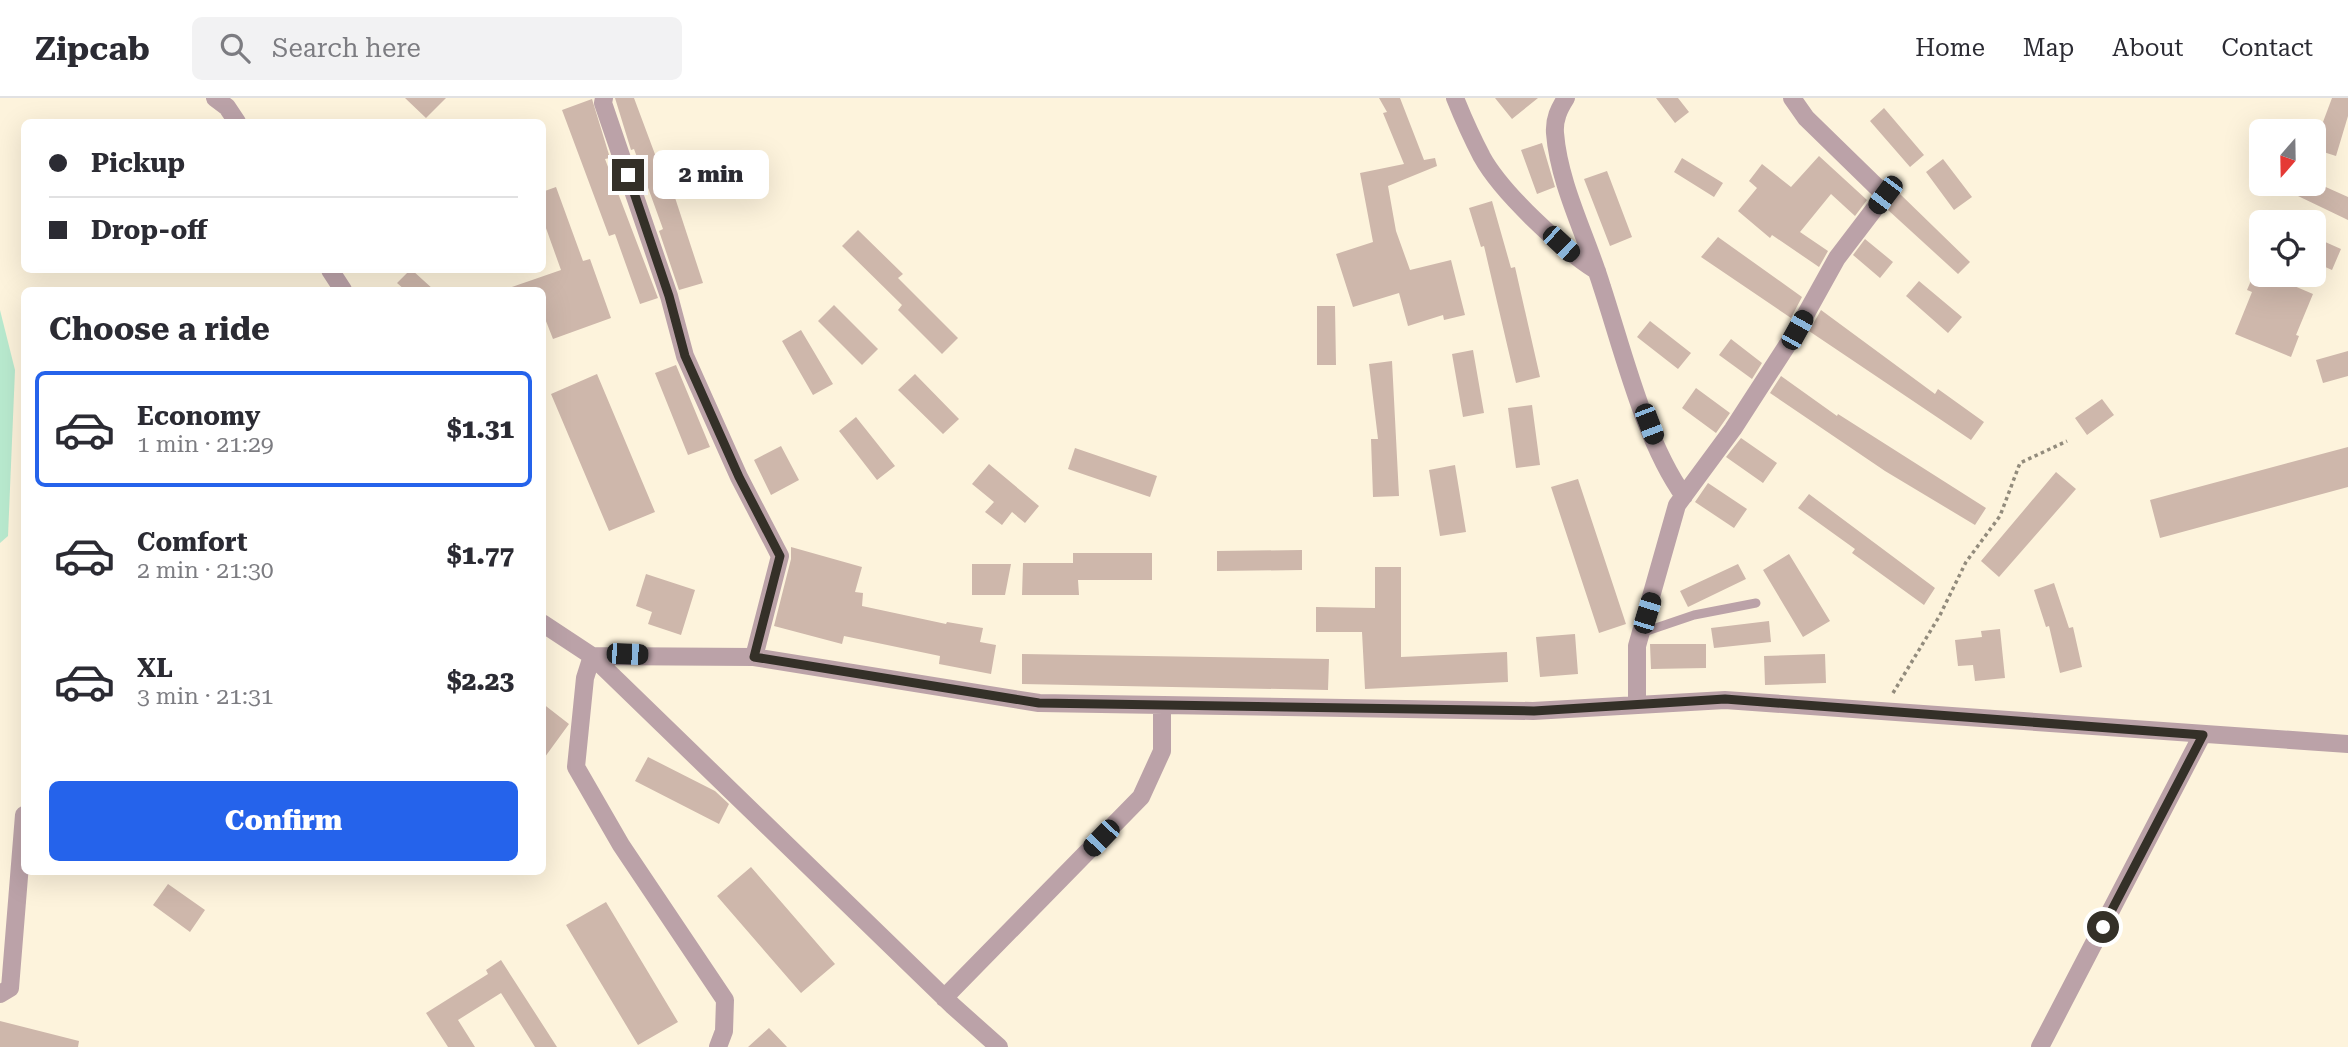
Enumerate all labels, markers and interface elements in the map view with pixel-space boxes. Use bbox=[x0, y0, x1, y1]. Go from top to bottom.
search box bbox=[192, 17, 682, 80]
text: Zipcab bbox=[35, 29, 150, 68]
icon: search bbox=[216, 29, 254, 67]
text: Search here bbox=[272, 33, 421, 63]
text: Home bbox=[1915, 34, 1985, 62]
text: Map bbox=[2023, 34, 2074, 62]
text: About bbox=[2112, 34, 2183, 62]
text: Contact bbox=[2221, 34, 2313, 62]
north arrow bbox=[2249, 119, 2326, 196]
map controls bbox=[2249, 119, 2326, 287]
text: Pickup bbox=[91, 148, 185, 178]
callout: 2 min bbox=[652, 150, 768, 200]
route end bbox=[612, 159, 644, 191]
text: 2 min bbox=[679, 161, 743, 188]
car bbox=[1864, 172, 1907, 218]
button: locate bbox=[2249, 210, 2326, 287]
text: Drop-off bbox=[91, 215, 207, 245]
car bbox=[1539, 222, 1584, 266]
car bbox=[1778, 307, 1817, 353]
text: Choose a ride bbox=[49, 310, 270, 348]
icon: car bbox=[53, 398, 116, 461]
text: Economy bbox=[137, 401, 260, 431]
car bbox=[1632, 401, 1667, 447]
text: $1.31 bbox=[447, 414, 514, 444]
text: 1 min · 21:29 bbox=[137, 431, 274, 458]
icon: car bbox=[53, 524, 116, 587]
text: Comfort bbox=[137, 527, 247, 557]
text: $1.77 bbox=[447, 540, 514, 570]
text: 2 min · 21:30 bbox=[137, 557, 274, 584]
car bbox=[1631, 590, 1664, 636]
car bbox=[606, 643, 649, 665]
icon: car bbox=[53, 650, 116, 713]
text: XL bbox=[137, 653, 173, 683]
text: $2.23 bbox=[447, 666, 514, 696]
text: 3 min · 21:31 bbox=[137, 683, 274, 710]
button: Confirm bbox=[49, 781, 518, 861]
car bbox=[1079, 816, 1124, 860]
route start bbox=[2087, 911, 2119, 943]

